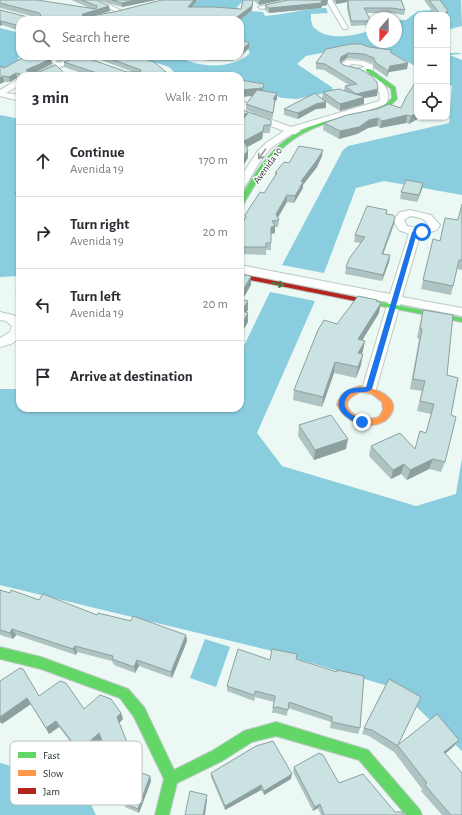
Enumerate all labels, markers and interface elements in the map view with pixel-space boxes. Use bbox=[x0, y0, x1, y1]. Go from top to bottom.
north arrow bbox=[366, 12, 402, 48]
map controls bbox=[414, 12, 450, 120]
button: + bbox=[414, 12, 450, 48]
search box bbox=[16, 16, 244, 60]
icon: search bbox=[30, 27, 52, 49]
text: Search here bbox=[62, 30, 130, 45]
button: − bbox=[414, 48, 450, 84]
button: locate bbox=[414, 84, 450, 120]
text: 3 min bbox=[32, 89, 69, 106]
text: Walk · 210 m bbox=[165, 91, 228, 104]
text: Continue bbox=[70, 145, 125, 160]
street label: Avenida 10 bbox=[251, 146, 284, 186]
one-way arrow bbox=[258, 149, 266, 160]
icon: ahead bbox=[32, 150, 54, 172]
text: 170 m bbox=[199, 154, 228, 167]
text: Avenida 19 bbox=[70, 163, 124, 176]
text: Turn right bbox=[70, 217, 129, 232]
icon: right bbox=[32, 222, 54, 244]
route start bbox=[413, 223, 431, 241]
text: 20 m bbox=[203, 226, 228, 239]
text: Avenida 19 bbox=[70, 235, 124, 248]
one-way arrow bbox=[271, 280, 284, 288]
text: Turn left bbox=[70, 289, 121, 304]
icon: left bbox=[32, 294, 54, 316]
text: 20 m bbox=[203, 298, 228, 311]
text: Avenida 19 bbox=[70, 307, 124, 320]
icon: arrive bbox=[32, 366, 54, 388]
text: Arrive at destination bbox=[70, 369, 193, 384]
route end bbox=[353, 413, 371, 431]
legend bbox=[10, 741, 142, 805]
text: Fast bbox=[43, 750, 61, 761]
text: Slow bbox=[43, 768, 64, 779]
text: Jam bbox=[43, 786, 60, 797]

